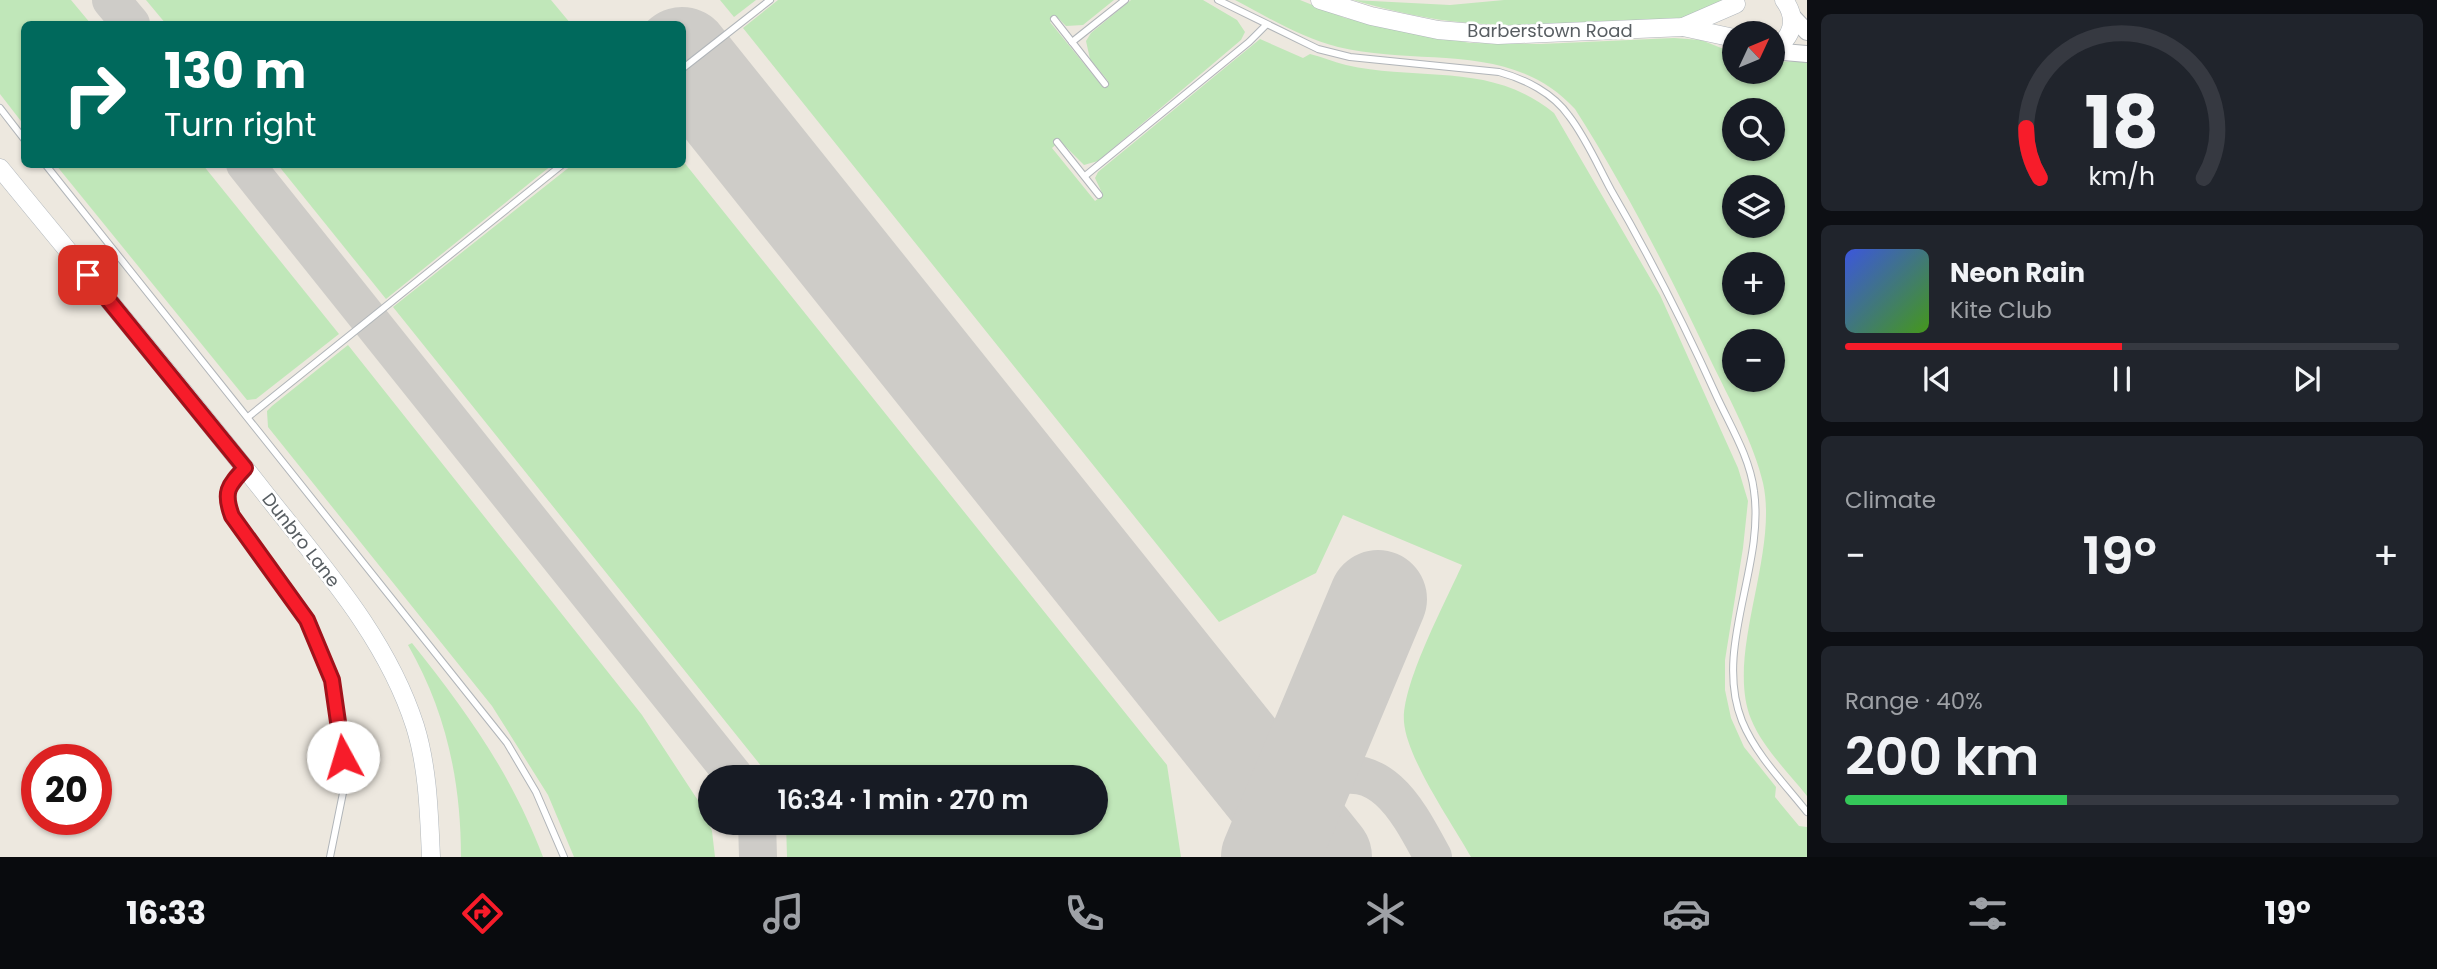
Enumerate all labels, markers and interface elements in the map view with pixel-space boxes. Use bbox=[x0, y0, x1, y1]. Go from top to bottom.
street label: Barberstown Road bbox=[1467, 18, 1633, 43]
north arrow bbox=[1722, 21, 1785, 84]
map controls bbox=[1722, 21, 1785, 392]
text: 130 m bbox=[164, 37, 306, 105]
icon: right bbox=[49, 49, 140, 140]
text: 18 bbox=[2085, 73, 2159, 174]
button: search bbox=[1722, 98, 1785, 161]
text: Turn right bbox=[164, 102, 316, 147]
text: km/h bbox=[2089, 159, 2155, 194]
button: layers bbox=[1722, 175, 1785, 238]
pin bbox=[58, 245, 118, 305]
button: + bbox=[1722, 252, 1785, 315]
text: Neon Rain bbox=[1950, 255, 2085, 291]
icon: arrive bbox=[69, 256, 107, 294]
text: Kite Club bbox=[1950, 294, 2052, 326]
button: − bbox=[1722, 329, 1785, 392]
icon: previous bbox=[1918, 360, 1956, 398]
icon: pause bbox=[2103, 360, 2141, 398]
icon: next bbox=[2288, 360, 2326, 398]
text: Climate bbox=[1845, 484, 1936, 516]
street label: Dunbro Lane bbox=[257, 487, 346, 592]
text: 19° bbox=[2082, 519, 2157, 592]
text: − bbox=[1845, 529, 1866, 582]
text: + bbox=[2373, 529, 2399, 582]
text: Range · 40% bbox=[1845, 685, 1983, 717]
position arrow bbox=[306, 720, 380, 794]
text: 200 km bbox=[1845, 720, 2039, 793]
speed limit sign: 20 bbox=[21, 744, 112, 835]
text: 16:34 · 1 min · 270 m bbox=[777, 782, 1029, 818]
icon: directions bbox=[458, 889, 507, 938]
icon: music bbox=[759, 889, 808, 938]
icon: phone bbox=[1060, 889, 1109, 938]
icon: climate bbox=[1361, 889, 1410, 938]
icon: car bbox=[1662, 889, 1711, 938]
icon: filters bbox=[1963, 889, 2012, 938]
text: 16:33 bbox=[126, 890, 206, 935]
text: 19° bbox=[2264, 890, 2311, 935]

